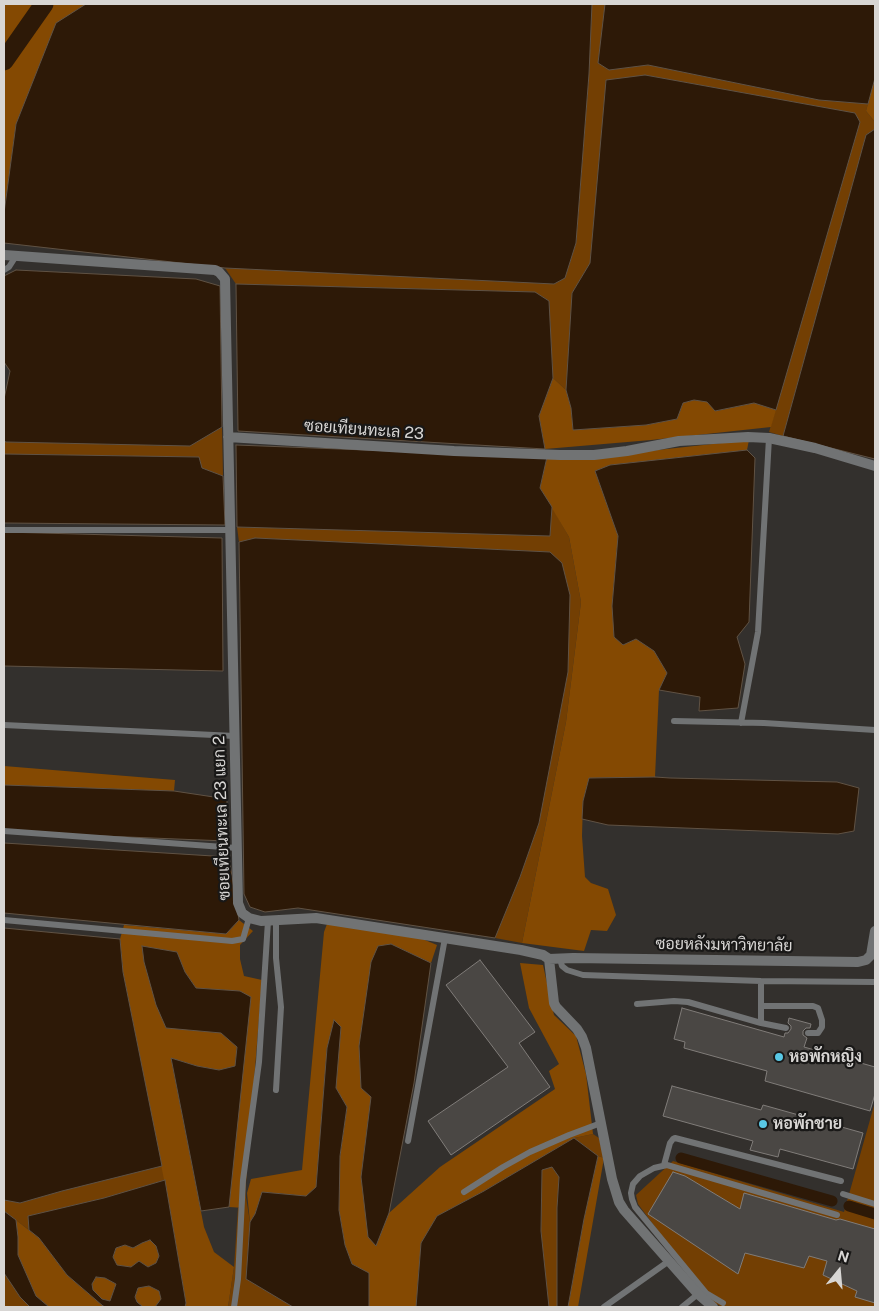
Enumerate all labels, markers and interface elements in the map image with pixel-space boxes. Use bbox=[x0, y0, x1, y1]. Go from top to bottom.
street label: ซอยเทียนทะเล 23 bbox=[303, 416, 425, 444]
street label: ซอยเทียนทะเล 23 แยก 2 bbox=[210, 735, 234, 901]
street label: ซอยหลังมหาวิทยาลัย bbox=[655, 934, 793, 956]
place label: หอพักหญิง bbox=[789, 1047, 862, 1067]
marker: หอพักหญิง bbox=[773, 1051, 785, 1063]
place label: หอพักชาย bbox=[773, 1114, 842, 1134]
marker: หอพักชาย bbox=[757, 1118, 769, 1130]
north arrow bbox=[814, 1246, 864, 1296]
text: N bbox=[836, 1247, 851, 1266]

